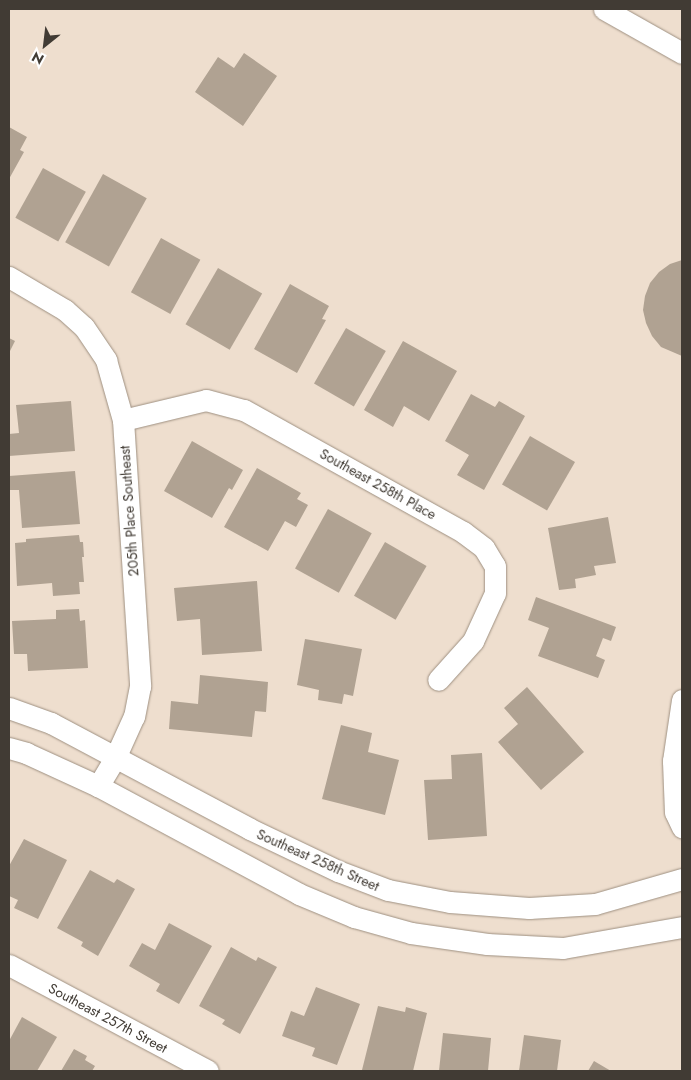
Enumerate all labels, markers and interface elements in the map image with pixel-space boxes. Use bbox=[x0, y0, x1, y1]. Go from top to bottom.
north arrow bbox=[20, 20, 70, 70]
text: N bbox=[28, 47, 47, 70]
street label: 205th Place Southeast bbox=[116, 445, 142, 577]
street label: Southeast 258th Place bbox=[317, 445, 439, 523]
street label: Southeast 258th Street bbox=[254, 825, 382, 895]
street label: Southeast 257th Street bbox=[46, 980, 170, 1056]

